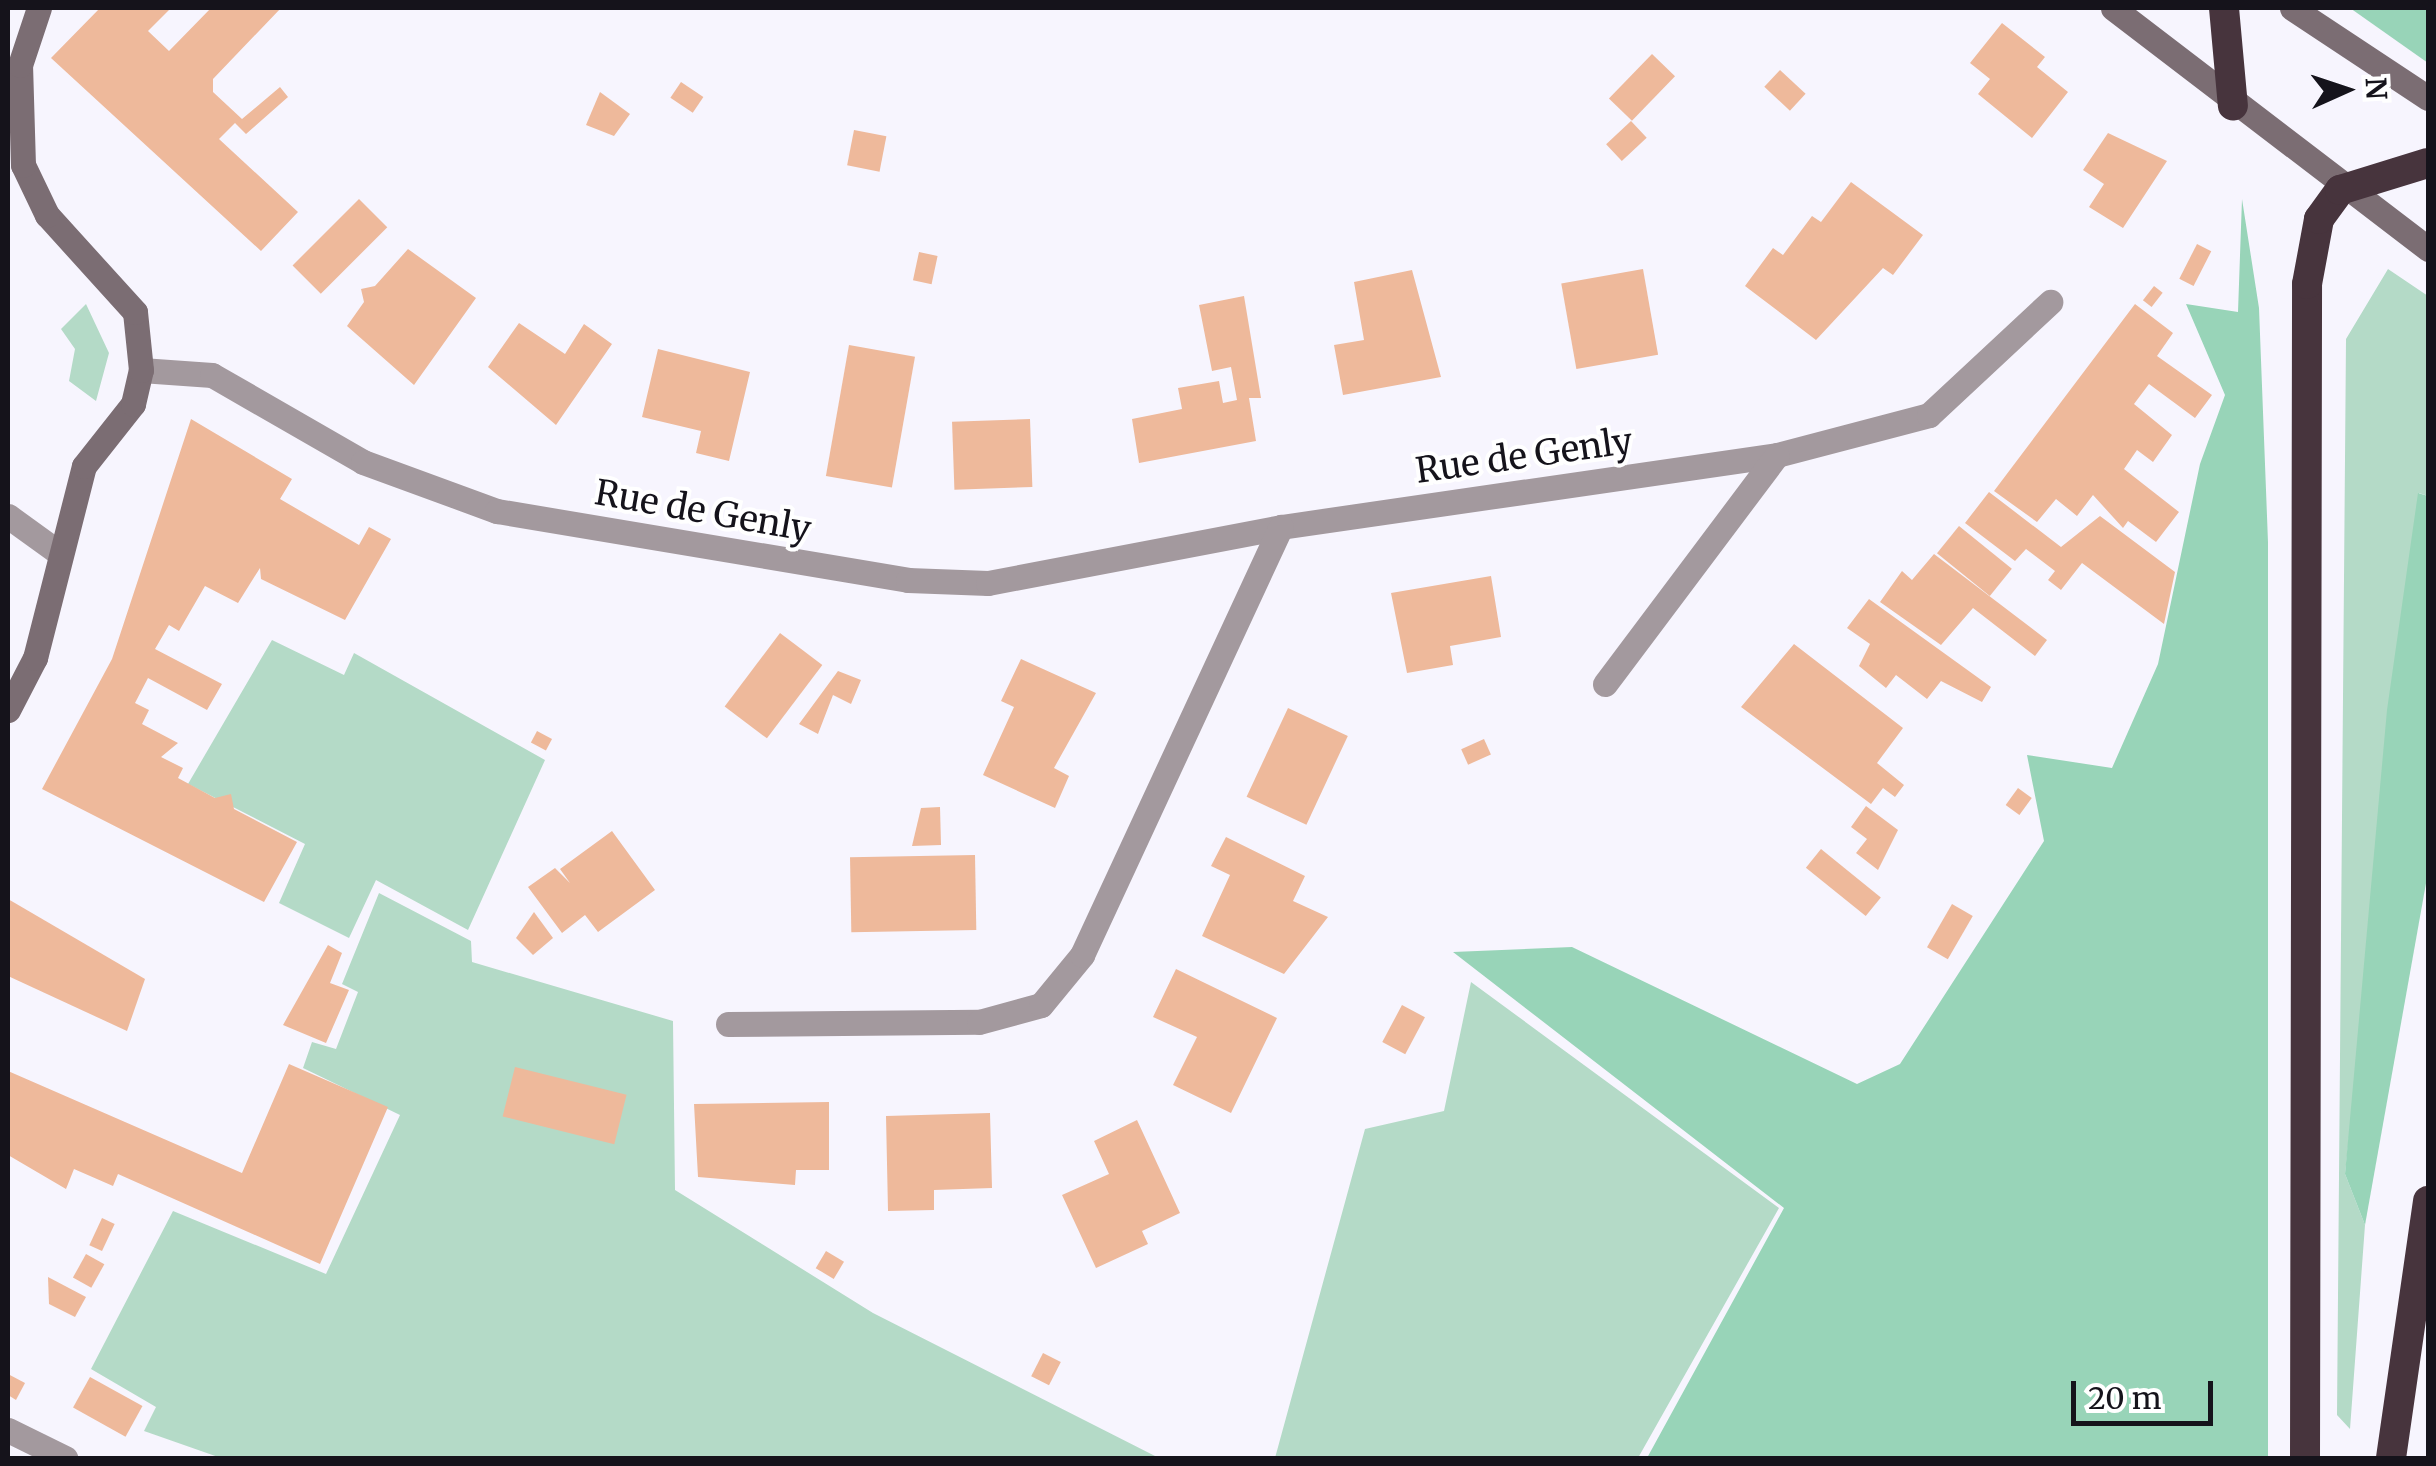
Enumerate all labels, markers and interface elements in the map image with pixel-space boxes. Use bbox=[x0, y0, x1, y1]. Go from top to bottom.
north arrow bbox=[2296, 40, 2396, 140]
text: N bbox=[2357, 76, 2395, 100]
street label: Rue de Genly bbox=[1413, 420, 1635, 492]
street label: Rue de Genly bbox=[592, 471, 814, 551]
scale bar bbox=[2076, 1361, 2218, 1423]
text: 20 m bbox=[2088, 1379, 2161, 1417]

